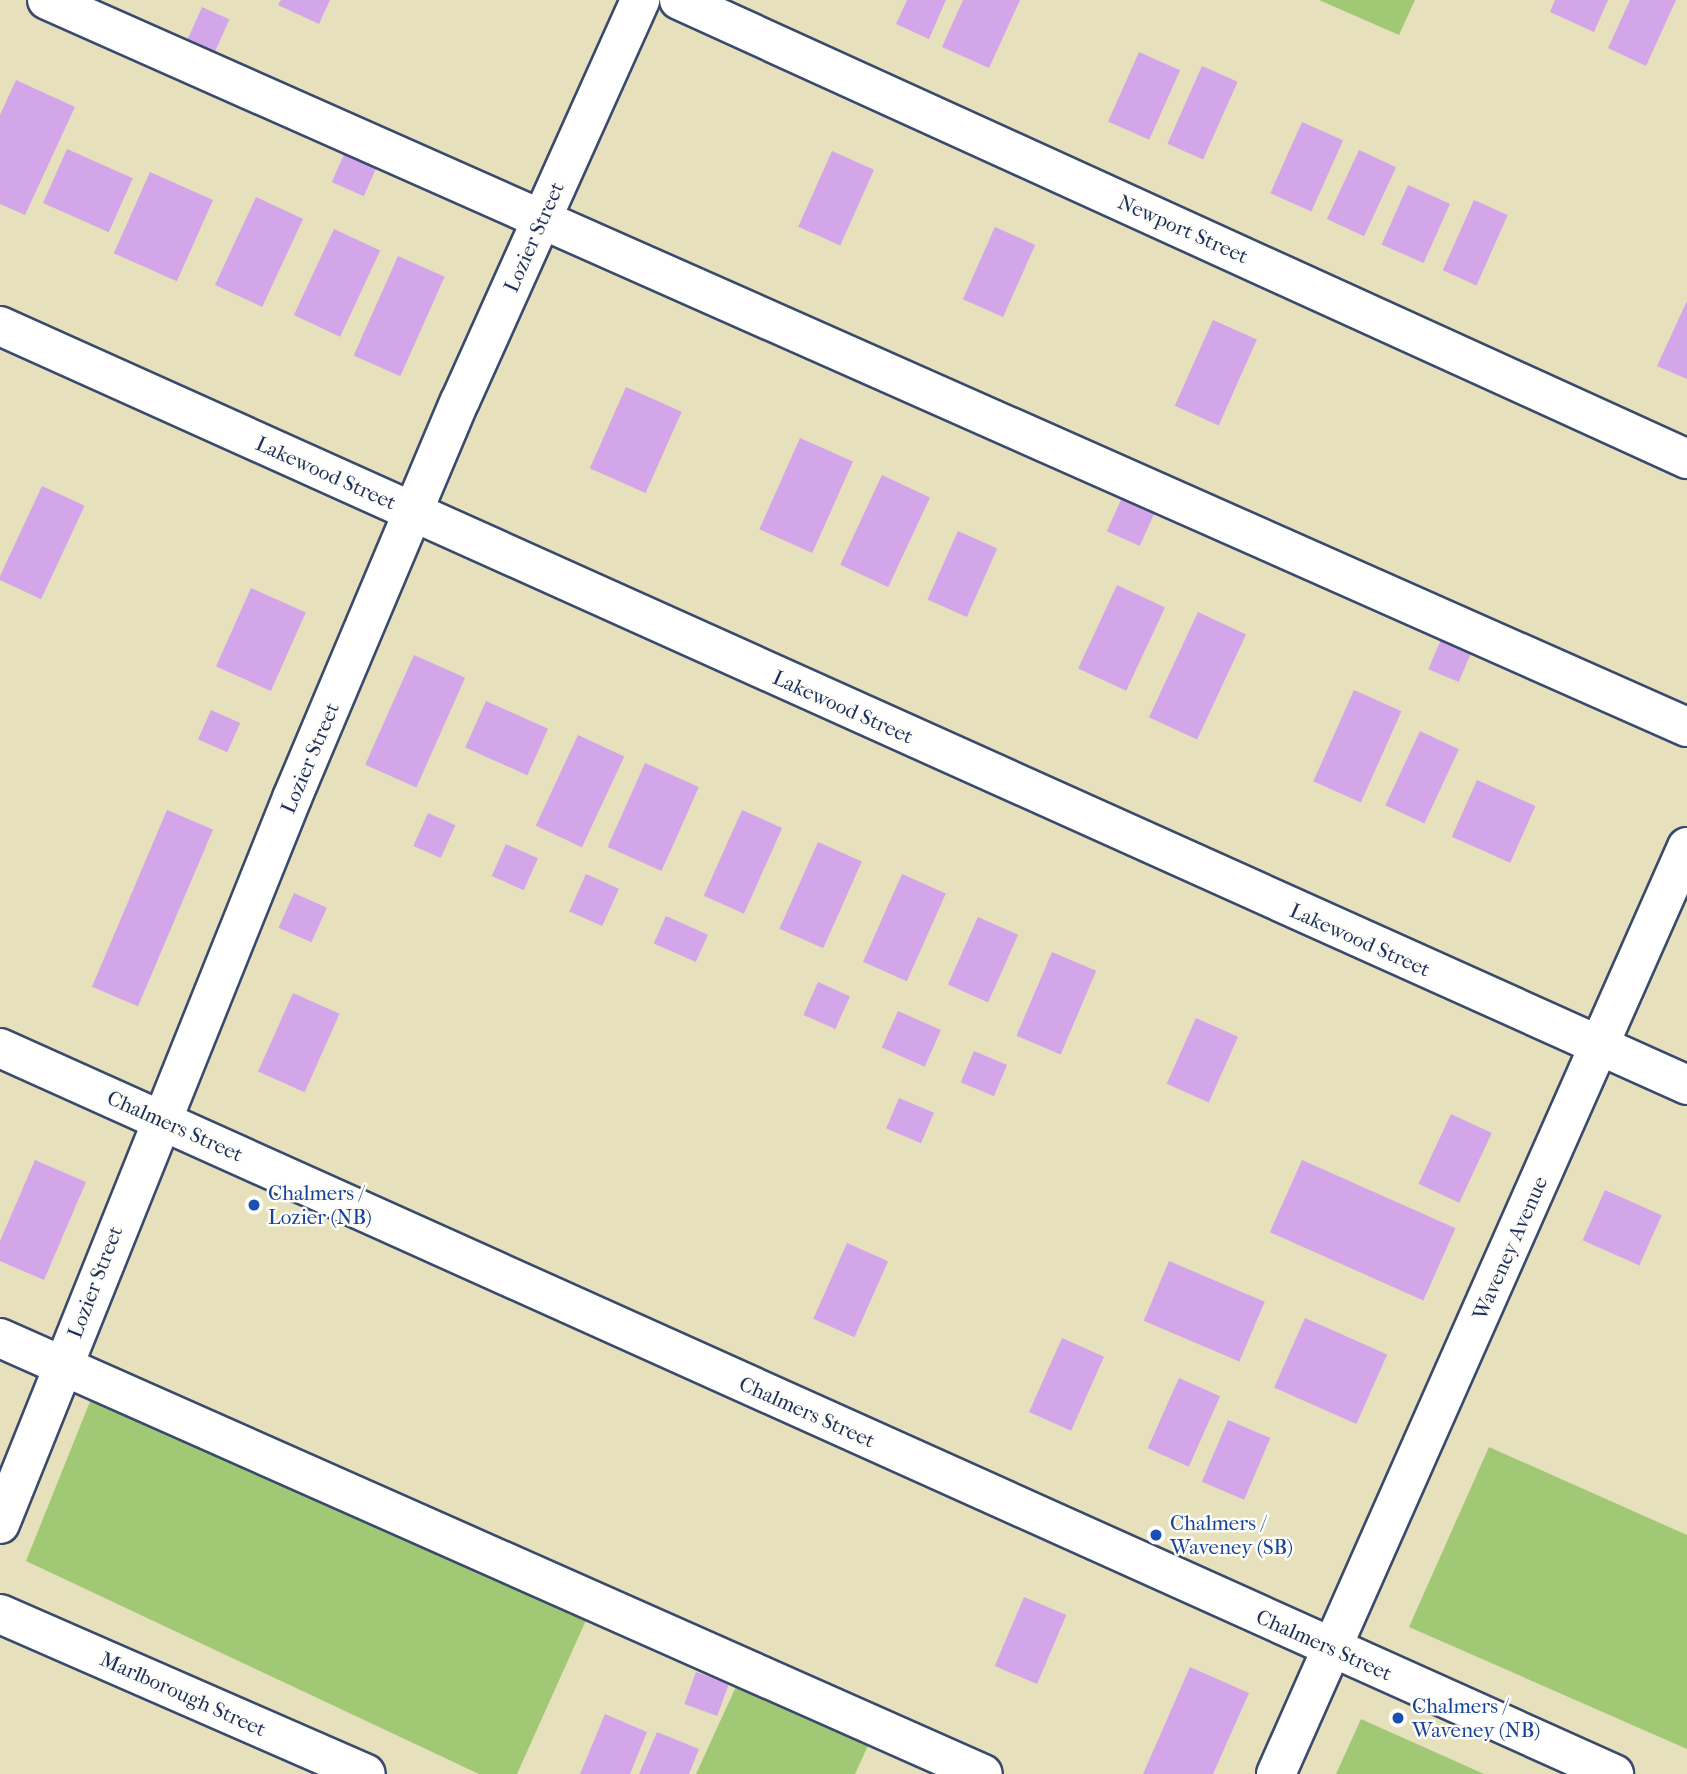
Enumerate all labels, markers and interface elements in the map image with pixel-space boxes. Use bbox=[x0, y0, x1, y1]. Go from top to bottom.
street label: Lozier Street bbox=[499, 178, 569, 296]
street label: Newport Street bbox=[1114, 189, 1252, 269]
street label: Lakewood Street bbox=[252, 431, 400, 515]
street label: Lakewood Street bbox=[769, 665, 917, 749]
street label: Lozier Street bbox=[275, 699, 345, 817]
street label: Lakewood Street bbox=[1286, 898, 1434, 982]
street label: Chalmers Street bbox=[103, 1085, 247, 1167]
street label: Waveney Avenue bbox=[1467, 1172, 1553, 1324]
place label: Chalmers / Lozier (NB) bbox=[268, 1180, 372, 1230]
marker: Chalmers / Lozier (NB) bbox=[246, 1197, 262, 1213]
street label: Lozier Street bbox=[62, 1222, 128, 1342]
street label: Chalmers Street bbox=[735, 1371, 879, 1453]
place label: Chalmers / Waveney (SB) bbox=[1170, 1510, 1293, 1560]
marker: Chalmers / Waveney (SB) bbox=[1148, 1527, 1164, 1543]
street label: Chalmers Street bbox=[1252, 1604, 1396, 1686]
street label: Marlborough Street bbox=[96, 1646, 270, 1742]
place label: Chalmers / Waveney (NB) bbox=[1412, 1693, 1540, 1743]
marker: Chalmers / Waveney (NB) bbox=[1390, 1710, 1406, 1726]

